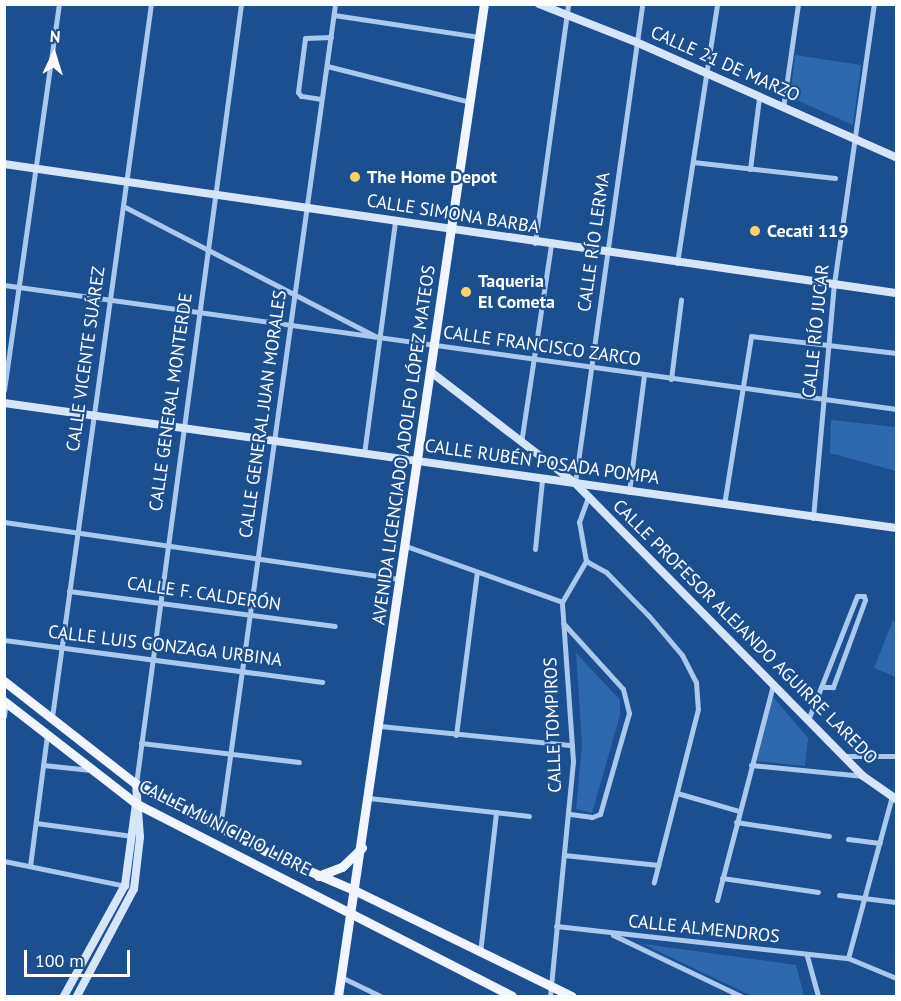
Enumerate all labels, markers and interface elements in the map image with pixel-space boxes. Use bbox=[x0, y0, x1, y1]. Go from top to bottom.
street label: CALLE 21 DE MARZO bbox=[647, 21, 803, 107]
north arrow bbox=[24, 24, 84, 84]
text: N bbox=[49, 26, 61, 46]
place label: The Home Depot bbox=[367, 166, 497, 188]
marker: The Home Depot bbox=[348, 170, 362, 184]
street label: CALLE RÍO LERMA bbox=[574, 171, 614, 313]
street label: CALLE SIMONA BARBA bbox=[365, 190, 541, 238]
place label: Cecati 119 bbox=[767, 220, 848, 242]
marker: Cecati 119 bbox=[748, 224, 762, 238]
street label: AVENIDA LICENCIADO ADOLFO LÓPEZ MATEOS bbox=[368, 263, 440, 627]
street label: CALLE RÍO JUCAR bbox=[798, 263, 834, 399]
street label: CALLE VICENTE SUÁREZ bbox=[62, 265, 110, 453]
place label: Taqueria El Cometa bbox=[478, 271, 555, 314]
marker: Taqueria El Cometa bbox=[459, 285, 473, 299]
street label: CALLE GENERAL JUAN MORALES bbox=[235, 288, 291, 540]
street label: CALLE GENERAL MONTERDE bbox=[145, 291, 197, 513]
street label: CALLE FRANCISCO ZARCO bbox=[442, 321, 642, 371]
street label: CALLE RUBÉN POSADA POMPA bbox=[423, 435, 661, 489]
street label: CALLE PROFESOR ALEJANDO AGUIRRE LAREDO bbox=[608, 495, 882, 769]
street label: CALLE F. CALDERÓN bbox=[125, 572, 283, 616]
street label: CALLE LUIS GONZAGA URBINA bbox=[46, 621, 284, 671]
street label: CALLE TOMPIROS bbox=[540, 657, 566, 793]
street label: CALLE MUNICIPIO LIBRE bbox=[135, 775, 315, 881]
street label: CALLE ALMENDROS bbox=[627, 910, 781, 948]
scale bar bbox=[27, 938, 134, 976]
text: 100 m bbox=[35, 949, 84, 972]

